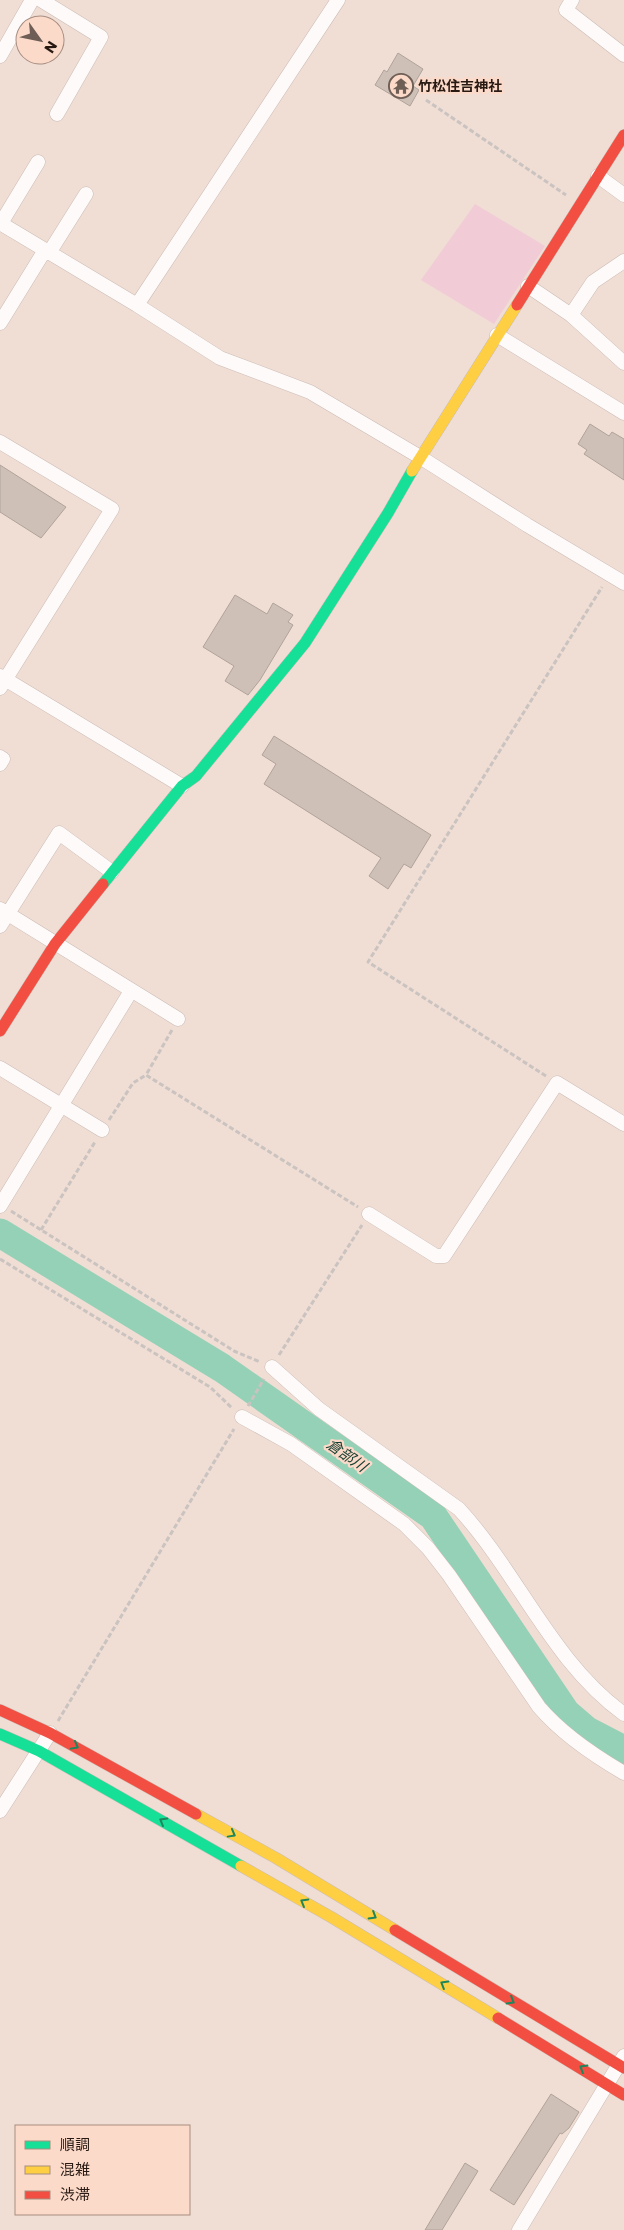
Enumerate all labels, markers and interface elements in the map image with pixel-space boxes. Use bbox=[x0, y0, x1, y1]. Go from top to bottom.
north arrow bbox=[15, 15, 65, 65]
text: N bbox=[40, 37, 62, 57]
temple icon: 竹松住吉神社 bbox=[388, 73, 414, 99]
place label: 竹松住吉神社 bbox=[418, 76, 502, 96]
water label: 倉部川 bbox=[323, 1433, 373, 1478]
one-way arrow bbox=[70, 1740, 79, 1750]
one-way arrow bbox=[159, 1817, 168, 1827]
one-way arrow bbox=[227, 1828, 236, 1838]
one-way arrow bbox=[300, 1898, 309, 1908]
one-way arrow bbox=[367, 1910, 376, 1920]
one-way arrow bbox=[440, 1981, 449, 1991]
one-way arrow bbox=[506, 1994, 515, 2004]
one-way arrow bbox=[579, 2065, 588, 2075]
legend bbox=[15, 2125, 190, 2215]
text: 順調 bbox=[60, 2134, 90, 2155]
text: 混雑 bbox=[60, 2159, 90, 2180]
text: 渋滞 bbox=[60, 2184, 90, 2205]

